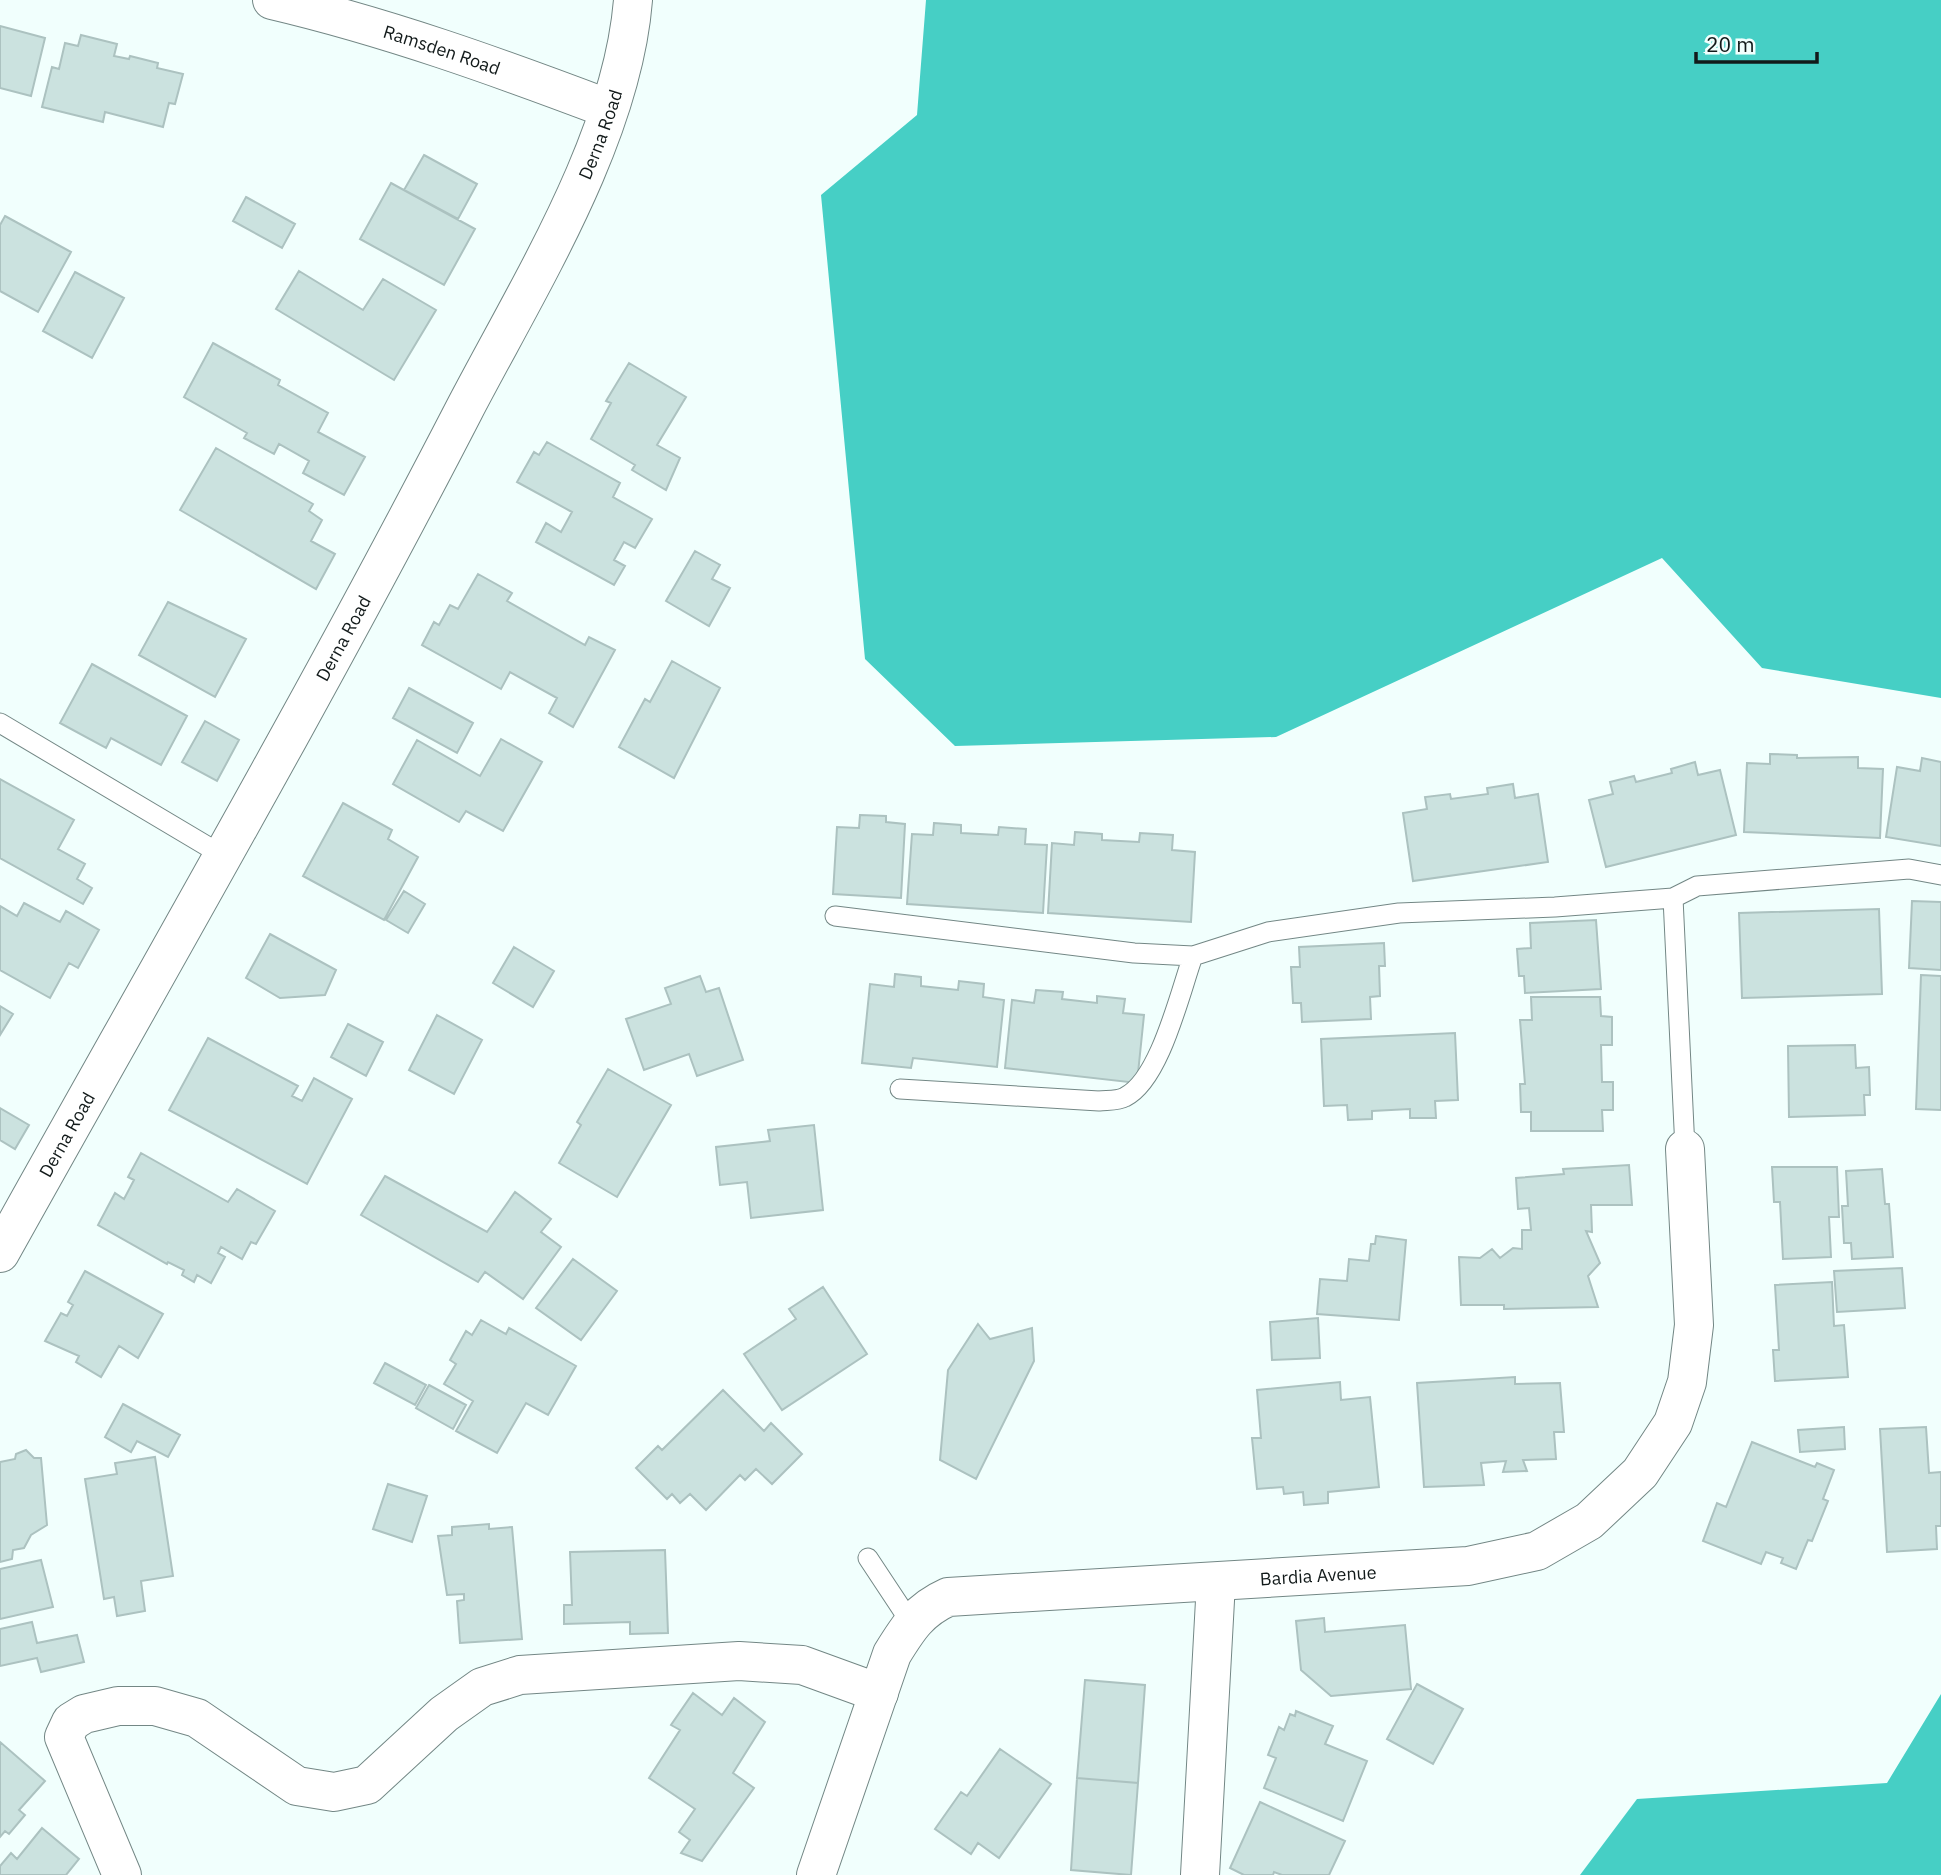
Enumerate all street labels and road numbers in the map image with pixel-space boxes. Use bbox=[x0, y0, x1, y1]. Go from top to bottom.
street label: Ramsden Road bbox=[381, 19, 503, 80]
street label: Derna Road bbox=[573, 87, 627, 183]
street label: Derna Road bbox=[310, 591, 375, 685]
street label: Derna Road bbox=[33, 1088, 99, 1181]
street label: Bardia Avenue bbox=[1259, 1560, 1377, 1590]

